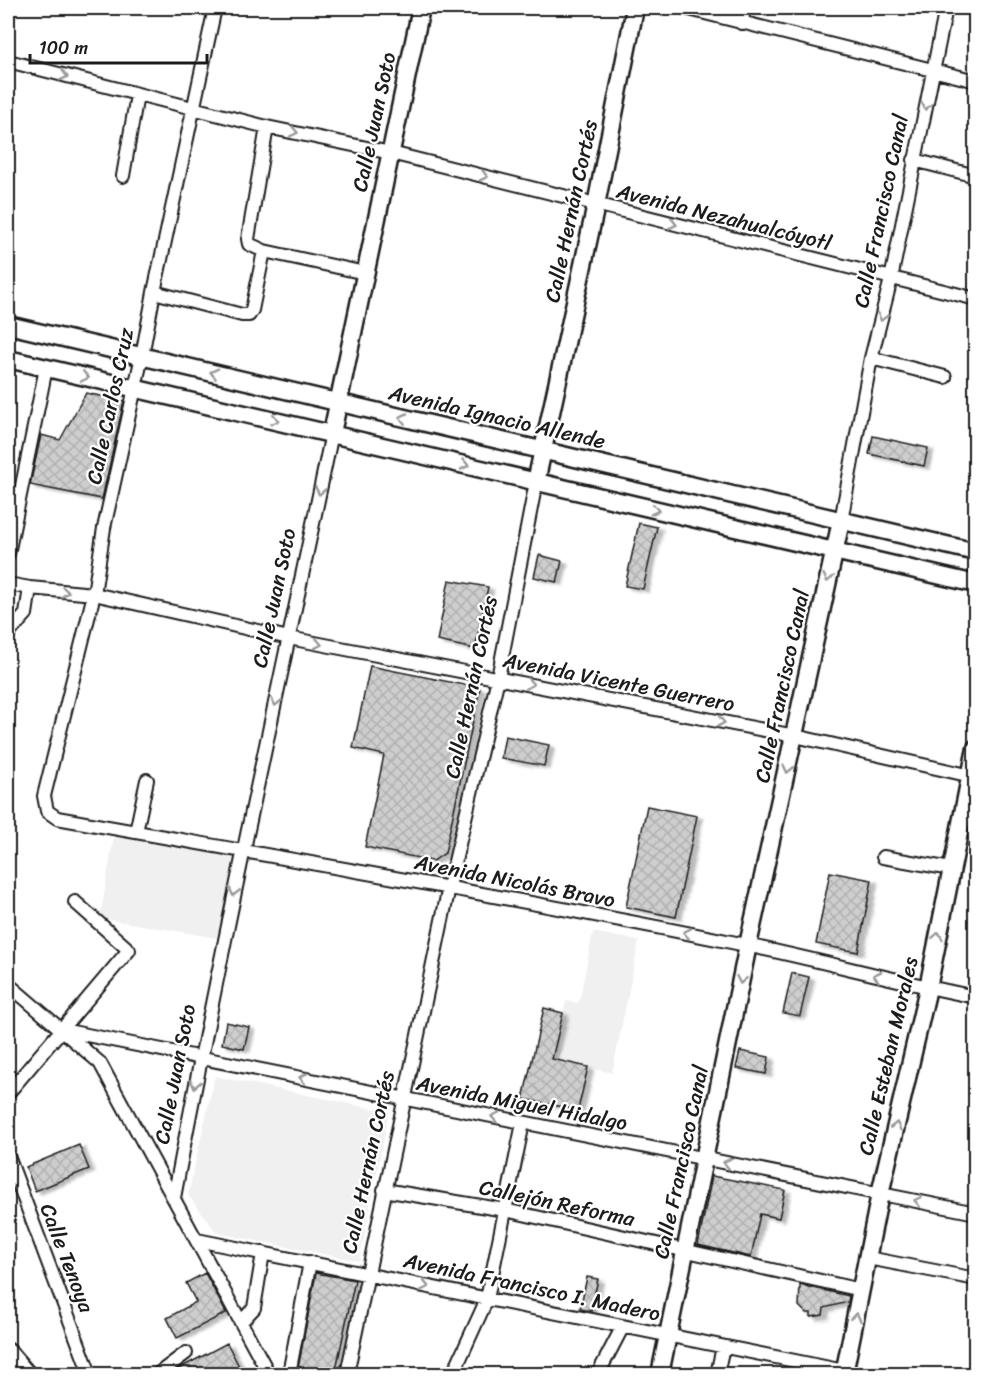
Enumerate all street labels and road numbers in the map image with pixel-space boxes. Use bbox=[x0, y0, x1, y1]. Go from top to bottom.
street label: Calle Juan Soto bbox=[341, 49, 407, 195]
street label: Calle Francisco Canal bbox=[842, 110, 920, 311]
street label: Calle Hernán Cortés bbox=[533, 116, 609, 306]
street label: Avenida Nezahualcóyotl bbox=[612, 172, 836, 262]
street label: Calle Carlos Cruz bbox=[75, 323, 145, 488]
street label: Avenida Ignacio Allende bbox=[384, 373, 609, 460]
street label: Calle Juan Soto bbox=[241, 525, 307, 671]
street label: Calle Francisco Canal bbox=[743, 585, 821, 786]
street label: Calle Hernán Cortés bbox=[433, 592, 509, 782]
street label: Avenida Vicente Guerrero bbox=[499, 641, 738, 723]
street label: Avenida Nicolás Bravo bbox=[411, 843, 619, 919]
street label: Calle Esteban Morales bbox=[847, 953, 929, 1159]
street label: Calle Juan Soto bbox=[143, 1001, 207, 1147]
street label: Calle Francisco Canal bbox=[642, 1061, 720, 1262]
street label: Avenida Miguel Hidalgo bbox=[412, 1064, 631, 1142]
street label: Calle Hernán Cortés bbox=[330, 1067, 406, 1257]
street label: Callejón Reforma bbox=[476, 1168, 639, 1238]
street label: Calle Tenoya bbox=[29, 1198, 105, 1319]
street label: Avenida Francisco I. Madero bbox=[399, 1241, 664, 1333]

